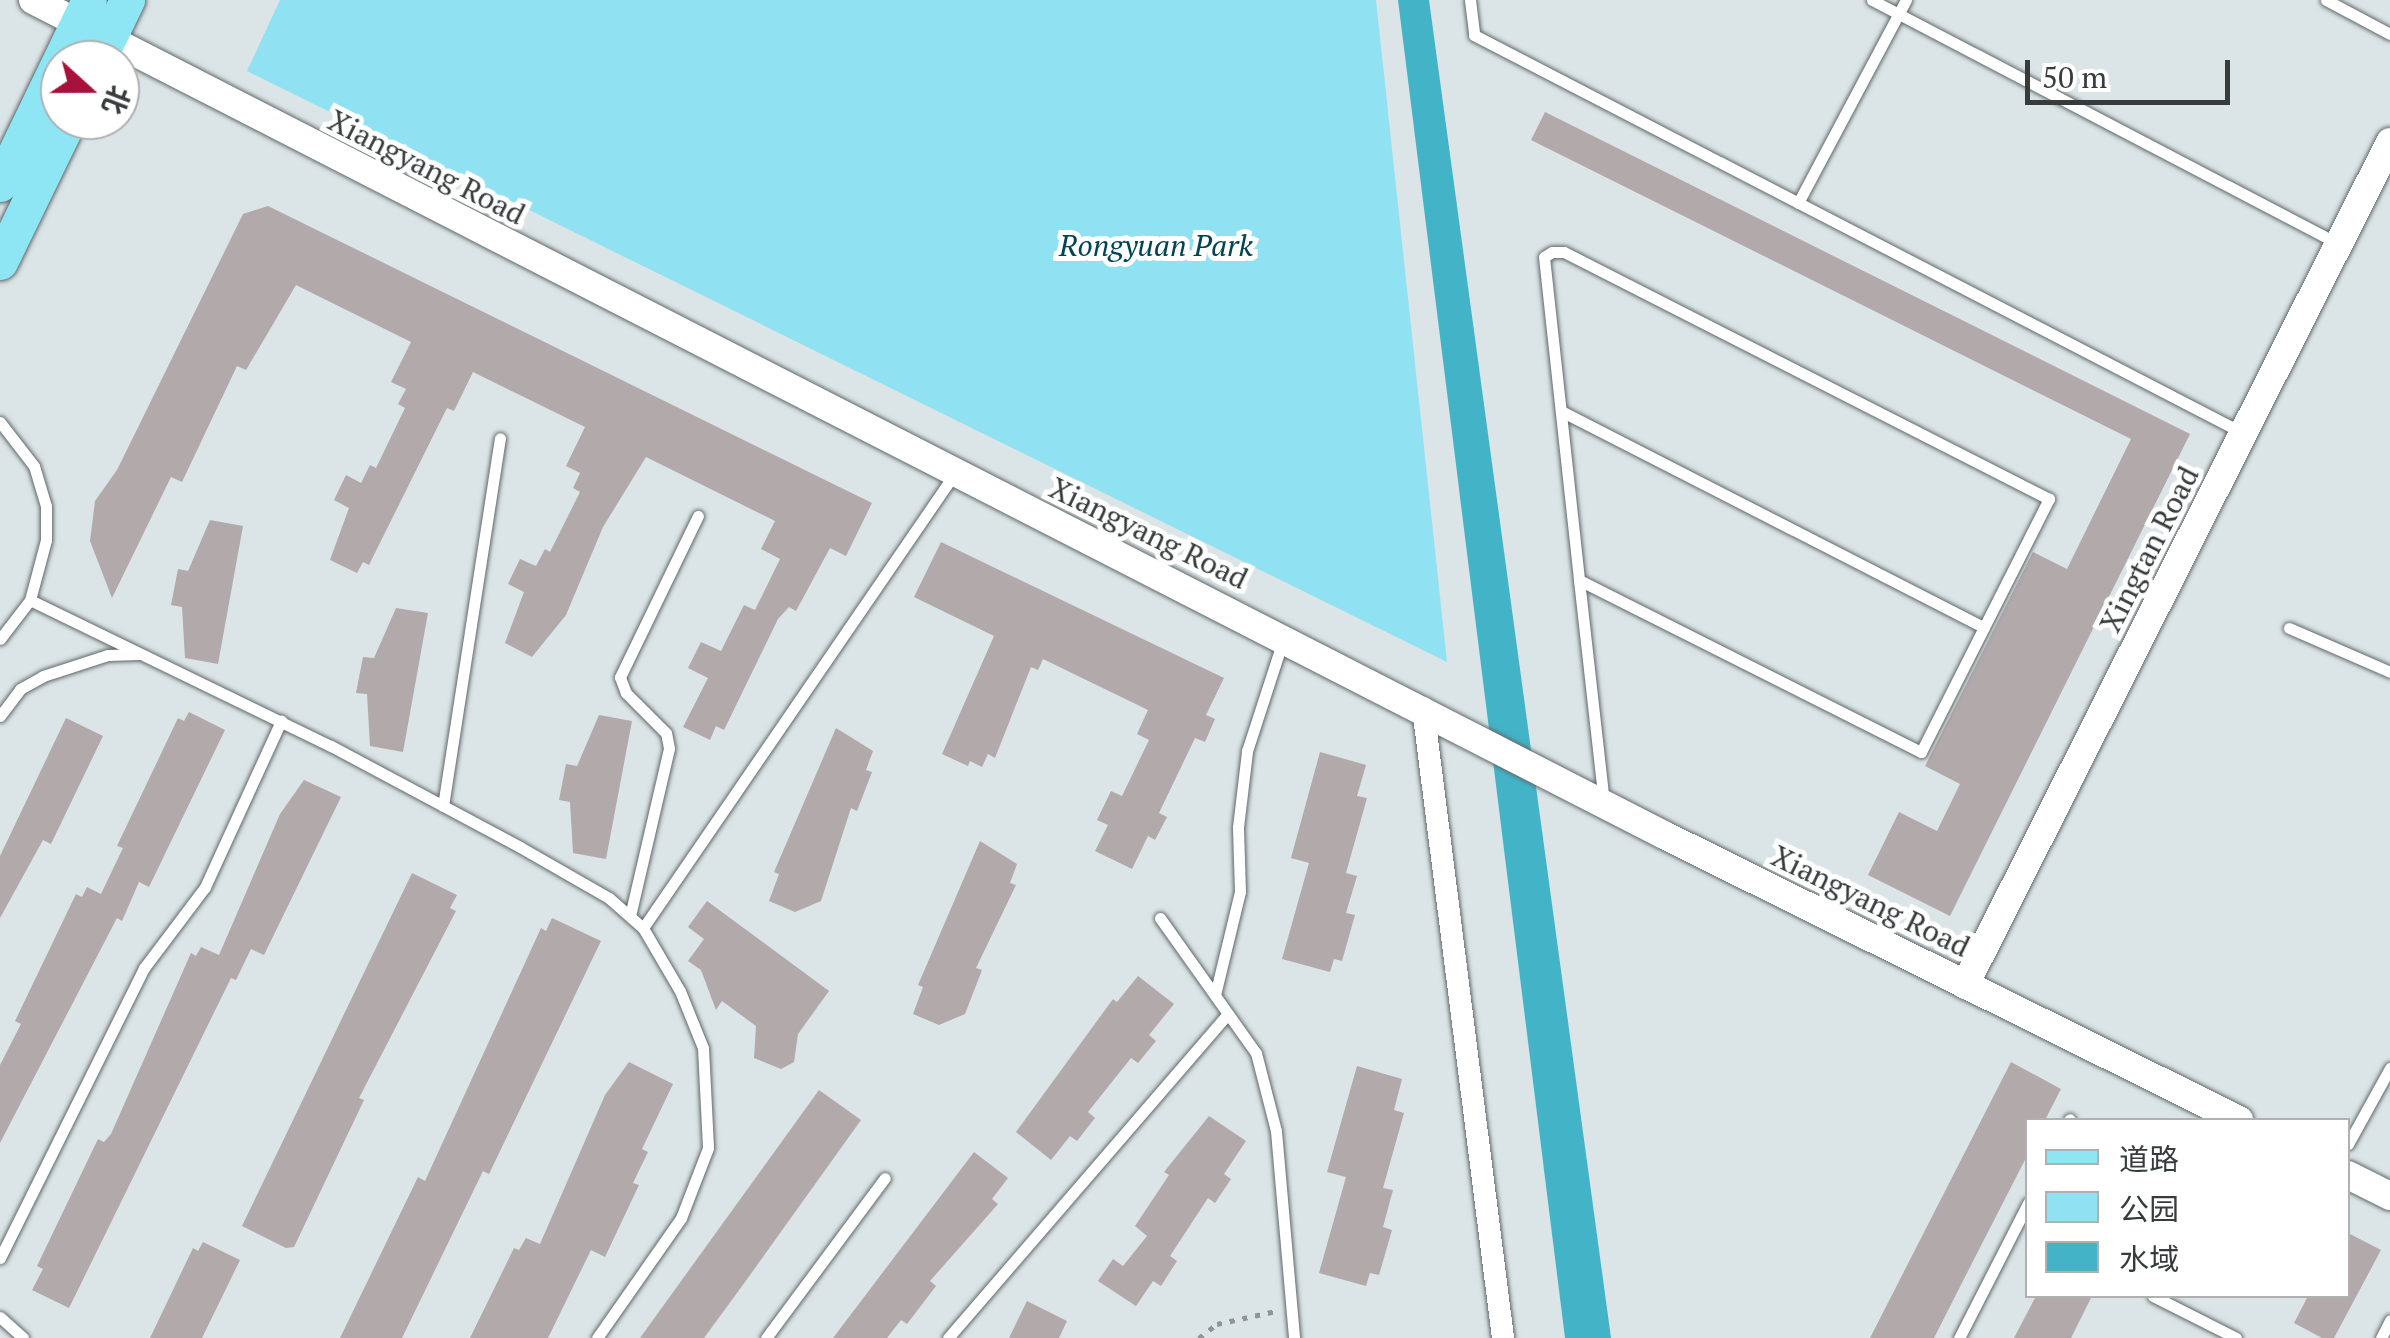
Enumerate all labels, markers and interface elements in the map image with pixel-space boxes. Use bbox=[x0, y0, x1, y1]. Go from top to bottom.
north arrow bbox=[40, 40, 140, 140]
scale bar bbox=[2030, 40, 2235, 102]
text: 50 m bbox=[2042, 57, 2107, 97]
text: 北 bbox=[94, 80, 139, 120]
street label: Xiangyang Road bbox=[323, 102, 531, 232]
park label: Rongyuan Park bbox=[1059, 227, 1253, 263]
street label: Xingtan Road bbox=[2092, 460, 2206, 638]
street label: Xiangyang Road bbox=[1044, 469, 1254, 597]
street label: Xiangyang Road bbox=[1766, 837, 1976, 965]
legend bbox=[2025, 1118, 2350, 1298]
text: 道路 bbox=[2119, 1139, 2179, 1179]
text: 公园 bbox=[2119, 1189, 2179, 1229]
text: 水域 bbox=[2119, 1239, 2179, 1279]

